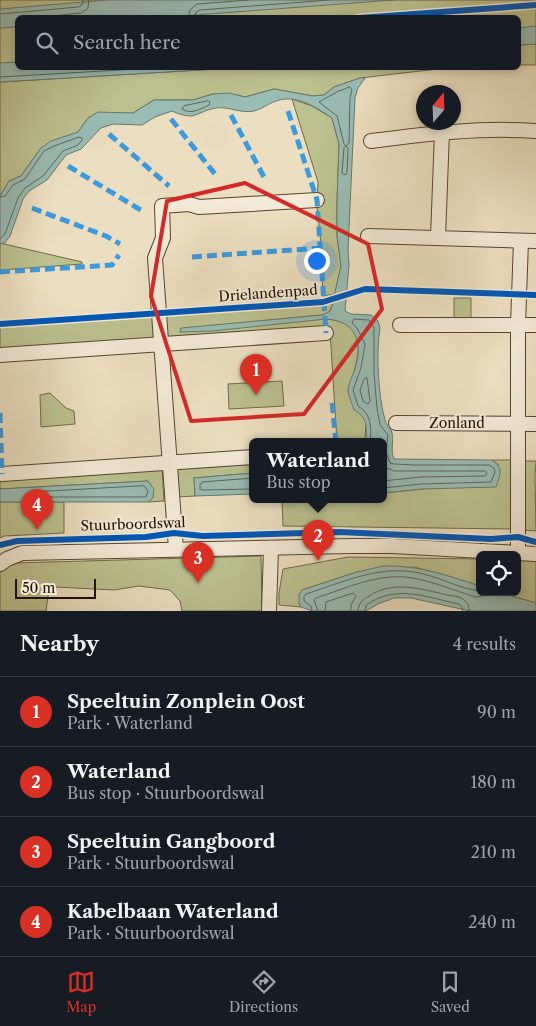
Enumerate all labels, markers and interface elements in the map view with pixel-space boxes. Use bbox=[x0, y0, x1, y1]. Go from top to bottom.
search box bbox=[15, 15, 521, 70]
icon: search bbox=[33, 29, 61, 57]
text: Search here bbox=[73, 31, 181, 54]
north arrow bbox=[416, 85, 461, 130]
your location bbox=[304, 248, 330, 274]
street label: Drielandenpad bbox=[218, 281, 319, 305]
pin: 1 bbox=[240, 354, 272, 395]
street label: Zonland bbox=[429, 414, 485, 432]
popup bbox=[249, 438, 387, 503]
text: Waterland bbox=[266, 449, 370, 472]
text: Bus stop bbox=[266, 472, 331, 492]
pin: 4 bbox=[21, 489, 53, 530]
street label: Stuurboordswal bbox=[80, 513, 186, 535]
pin: 2 bbox=[302, 520, 334, 561]
pin: 3 bbox=[182, 542, 214, 583]
map controls bbox=[476, 551, 521, 596]
button: locate bbox=[476, 551, 521, 596]
scale bar bbox=[15, 576, 96, 599]
text: 50 m bbox=[22, 579, 55, 597]
text: Nearby bbox=[20, 631, 99, 656]
text: 4 results bbox=[453, 634, 516, 654]
text: Speeltuin Zonplein Oost bbox=[67, 690, 305, 713]
text: 1 bbox=[32, 702, 40, 722]
text: 90 m bbox=[477, 702, 516, 722]
text: Park · Waterland bbox=[67, 713, 193, 733]
text: Waterland bbox=[67, 760, 171, 783]
text: 2 bbox=[31, 772, 41, 792]
text: 180 m bbox=[470, 772, 516, 792]
text: Bus stop · Stuurboordswal bbox=[67, 783, 265, 803]
text: Speeltuin Gangboord bbox=[67, 830, 275, 853]
text: 3 bbox=[31, 842, 41, 862]
text: 210 m bbox=[471, 842, 516, 862]
text: Park · Stuurboordswal bbox=[67, 853, 235, 873]
text: Kabelbaan Waterland bbox=[67, 900, 279, 923]
text: 4 bbox=[31, 912, 41, 932]
text: 240 m bbox=[468, 912, 516, 932]
text: Park · Stuurboordswal bbox=[67, 923, 235, 943]
tab: Map bbox=[66, 968, 96, 1016]
tab: Directions bbox=[229, 968, 298, 1016]
tab: Saved bbox=[431, 968, 470, 1016]

